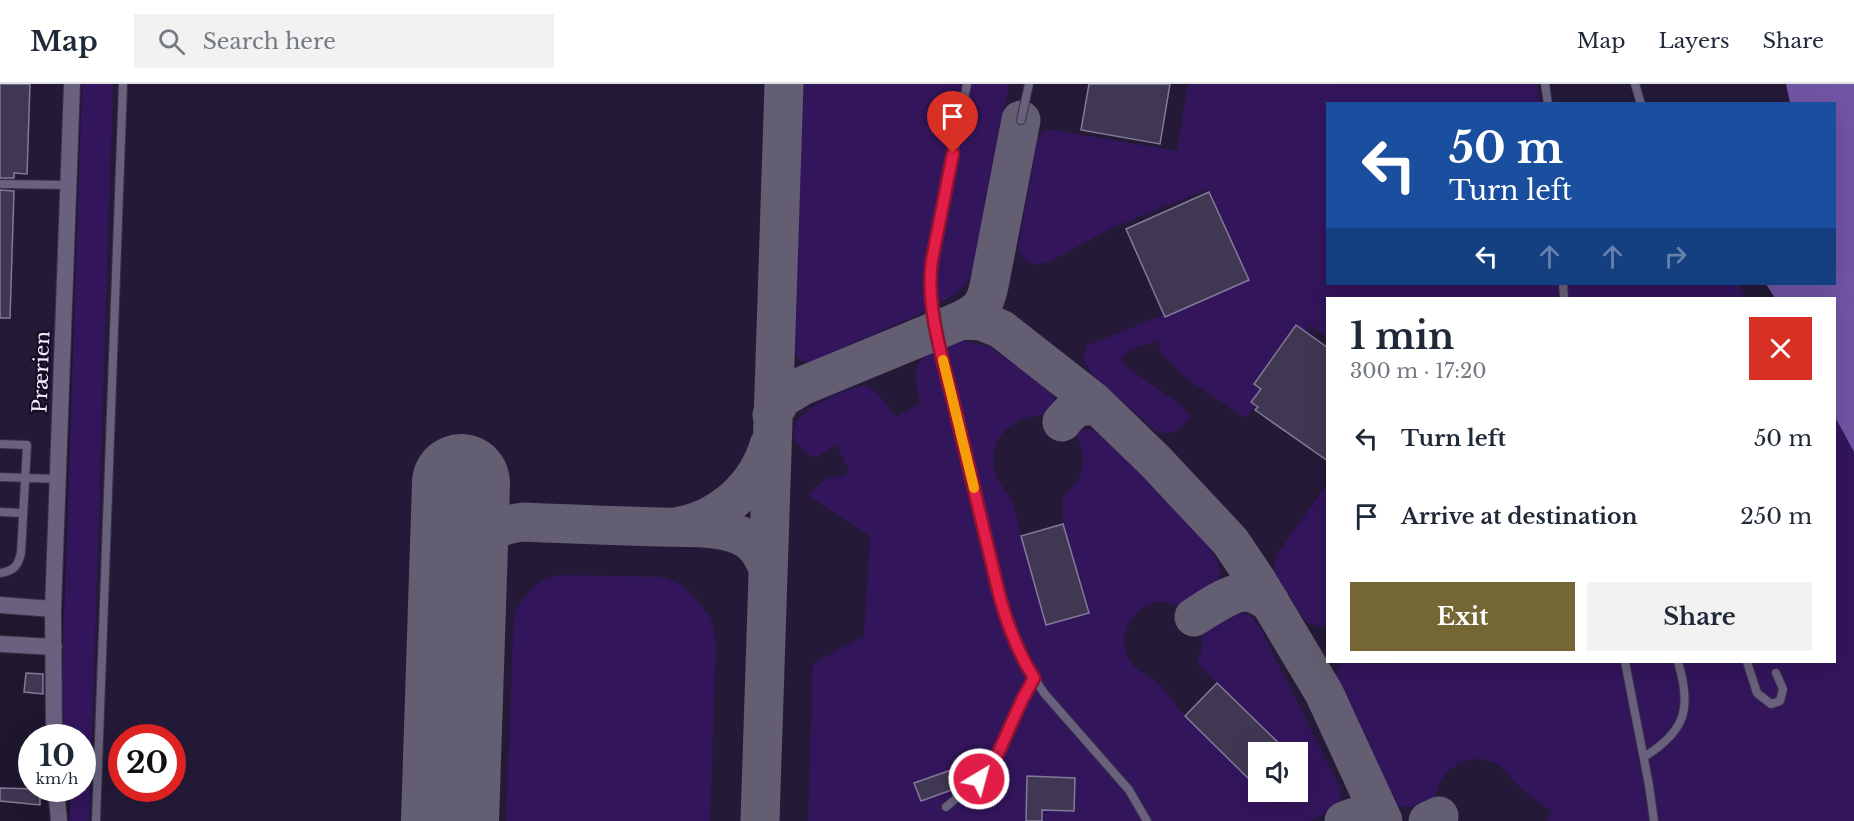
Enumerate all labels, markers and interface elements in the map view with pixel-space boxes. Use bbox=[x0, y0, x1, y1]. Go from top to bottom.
search box bbox=[134, 14, 554, 68]
text: Map bbox=[30, 24, 98, 59]
icon: search bbox=[155, 25, 188, 58]
text: Search here bbox=[203, 28, 336, 55]
text: Map bbox=[1577, 28, 1626, 54]
text: Layers bbox=[1659, 28, 1730, 54]
text: Share bbox=[1763, 28, 1824, 54]
pin bbox=[927, 91, 978, 153]
icon: arrive bbox=[936, 100, 969, 133]
text: 50 m bbox=[1449, 122, 1563, 174]
icon: left bbox=[1350, 126, 1428, 204]
text: Turn left bbox=[1449, 174, 1572, 207]
icon: left bbox=[1470, 240, 1503, 273]
icon: ahead bbox=[1533, 240, 1566, 273]
icon: ahead bbox=[1596, 240, 1629, 273]
icon: right bbox=[1659, 240, 1692, 273]
text: 1 min bbox=[1350, 314, 1454, 359]
button: close bbox=[1749, 317, 1812, 380]
street label: Prærien bbox=[28, 330, 54, 413]
text: 300 m · 17:20 bbox=[1350, 359, 1487, 383]
icon: left bbox=[1350, 422, 1383, 455]
text: Turn left bbox=[1401, 425, 1506, 452]
text: 50 m bbox=[1754, 425, 1812, 452]
icon: arrive bbox=[1350, 500, 1383, 533]
text: Arrive at destination bbox=[1401, 503, 1638, 530]
text: 250 m bbox=[1740, 503, 1812, 530]
button: Exit bbox=[1350, 582, 1575, 651]
button: Share bbox=[1587, 582, 1812, 651]
speed limit sign: 20 bbox=[108, 724, 186, 802]
text: 10 bbox=[39, 737, 75, 774]
map controls bbox=[1248, 742, 1308, 802]
button: sound bbox=[1248, 742, 1308, 802]
position arrow bbox=[947, 747, 1011, 811]
text: km/h bbox=[36, 769, 78, 788]

